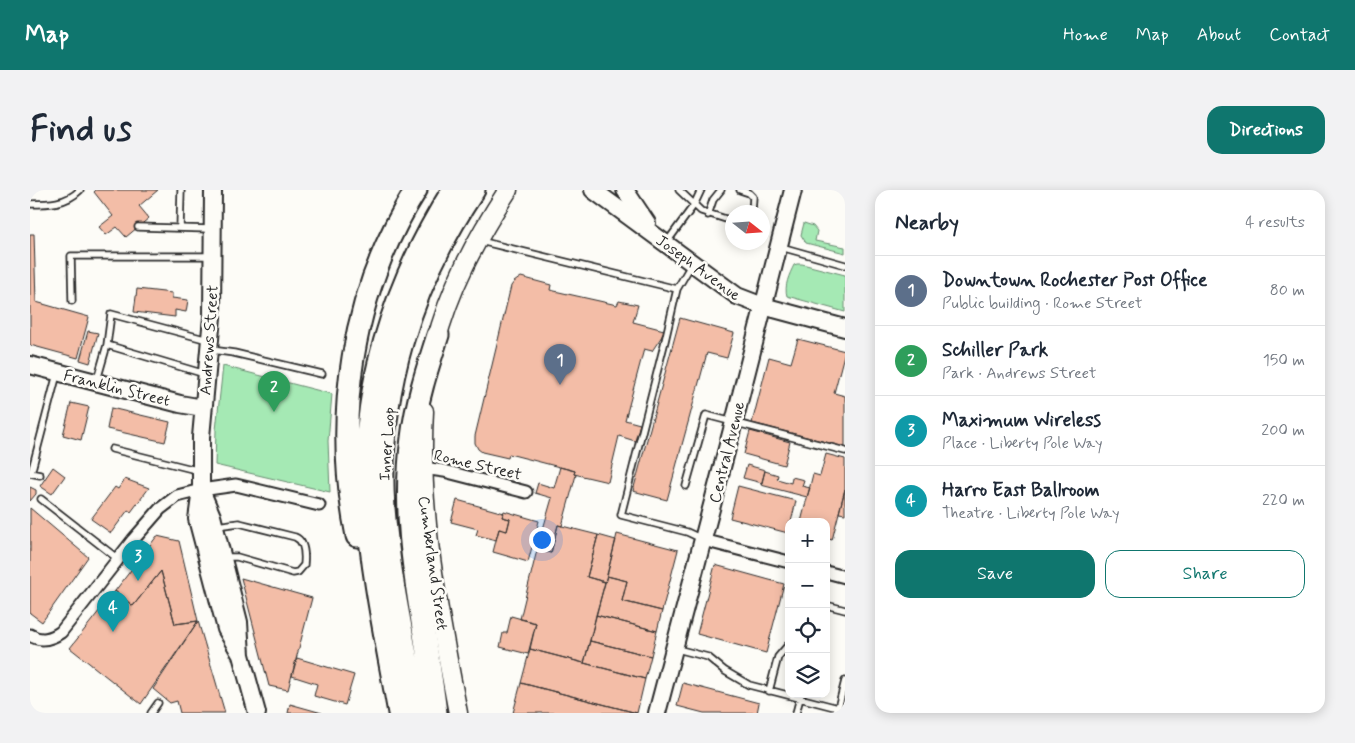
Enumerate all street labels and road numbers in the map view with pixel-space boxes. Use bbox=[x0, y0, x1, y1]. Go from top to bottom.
street label: Joseph Avenue bbox=[651, 230, 745, 306]
street label: Andrews Street bbox=[195, 284, 224, 396]
street label: Franklin Street bbox=[61, 365, 172, 412]
street label: Central Avenue bbox=[705, 399, 750, 505]
street label: Inner Loop bbox=[374, 406, 401, 482]
street label: Rome Street bbox=[432, 445, 524, 486]
street label: Cumberland Street bbox=[413, 495, 452, 632]

